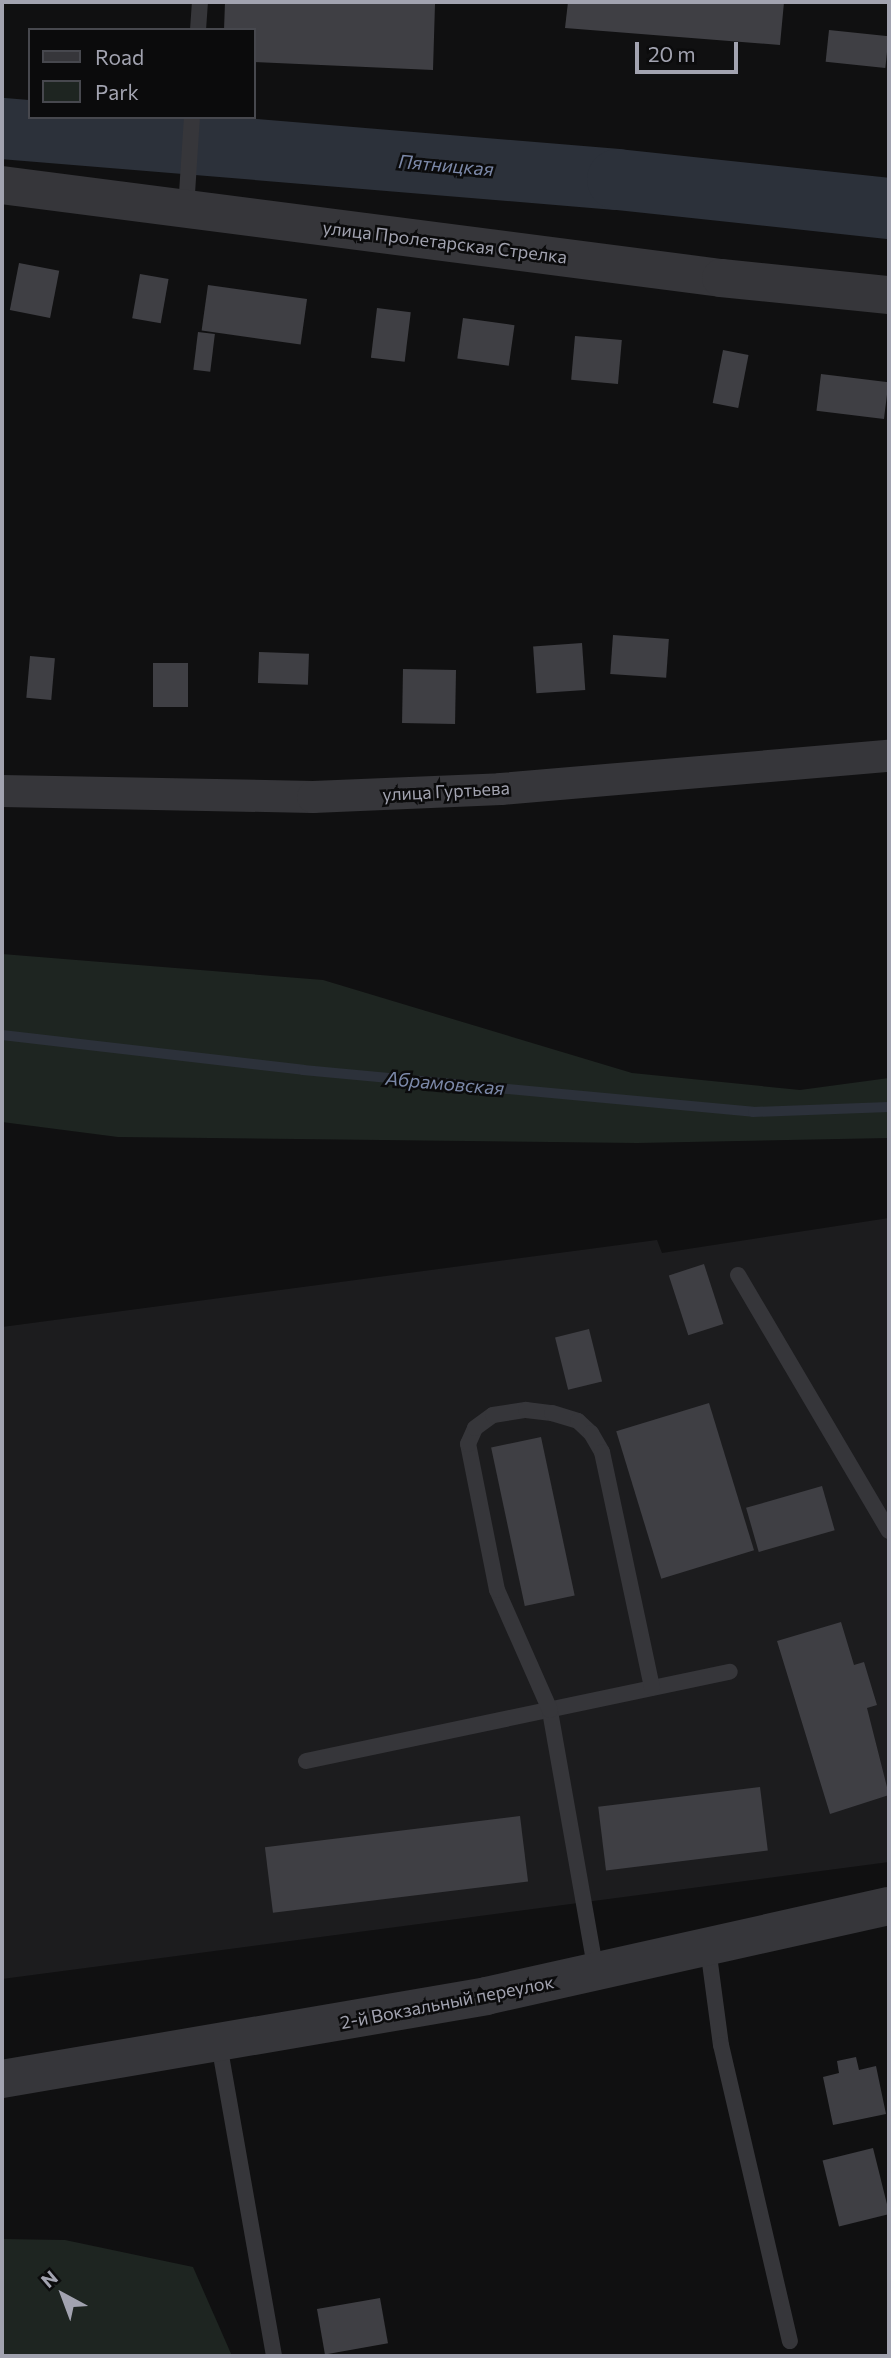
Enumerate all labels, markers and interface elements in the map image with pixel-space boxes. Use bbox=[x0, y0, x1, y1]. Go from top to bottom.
legend bbox=[28, 28, 256, 119]
scale bar bbox=[639, 28, 742, 72]
text: 20 m bbox=[648, 41, 696, 66]
text: Road bbox=[95, 44, 144, 69]
text: Park bbox=[95, 79, 139, 104]
water label: Пятницкая bbox=[397, 149, 495, 181]
street label: улица Пролетарская Стрелка bbox=[322, 216, 568, 268]
street label: улица Гуртьева bbox=[382, 777, 510, 805]
water label: Абрамовская bbox=[385, 1066, 505, 1100]
street label: 2-й Вокзальный переулок bbox=[338, 1971, 556, 2033]
north arrow bbox=[28, 2260, 98, 2330]
text: N bbox=[36, 2265, 62, 2292]

